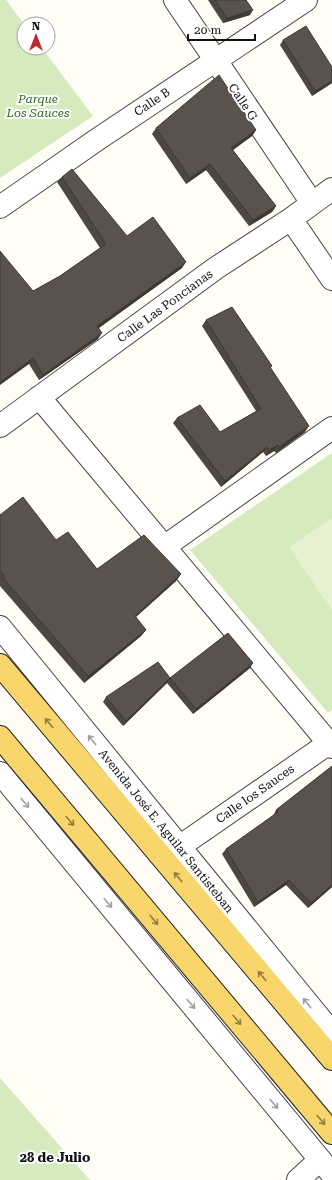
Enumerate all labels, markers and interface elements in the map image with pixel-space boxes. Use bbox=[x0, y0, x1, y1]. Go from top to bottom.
north arrow bbox=[16, 16, 56, 56]
scale bar bbox=[188, 16, 255, 42]
text: N bbox=[32, 20, 41, 33]
text: 20 m bbox=[194, 23, 221, 37]
street label: Calle G bbox=[226, 81, 261, 124]
street label: Calle B bbox=[131, 85, 173, 119]
park label: Parque Los Sauces bbox=[5, 92, 70, 120]
street label: Calle Las Poncianas bbox=[115, 267, 216, 345]
one-way arrow bbox=[45, 718, 54, 729]
one-way arrow bbox=[87, 735, 96, 746]
street label: Avenida José E. Aguilar Santisteban bbox=[96, 746, 237, 916]
street label: Calle los Sauces bbox=[213, 762, 297, 826]
one-way arrow bbox=[20, 798, 29, 809]
one-way arrow bbox=[66, 815, 75, 826]
one-way arrow bbox=[173, 871, 182, 882]
one-way arrow bbox=[103, 898, 112, 909]
one-way arrow bbox=[149, 915, 158, 926]
one-way arrow bbox=[257, 971, 266, 981]
one-way arrow bbox=[186, 998, 195, 1009]
one-way arrow bbox=[303, 998, 312, 1009]
one-way arrow bbox=[233, 1015, 242, 1025]
one-way arrow bbox=[269, 1098, 278, 1109]
one-way arrow bbox=[316, 1114, 325, 1125]
district label: 28 de Julio bbox=[20, 1150, 90, 1165]

